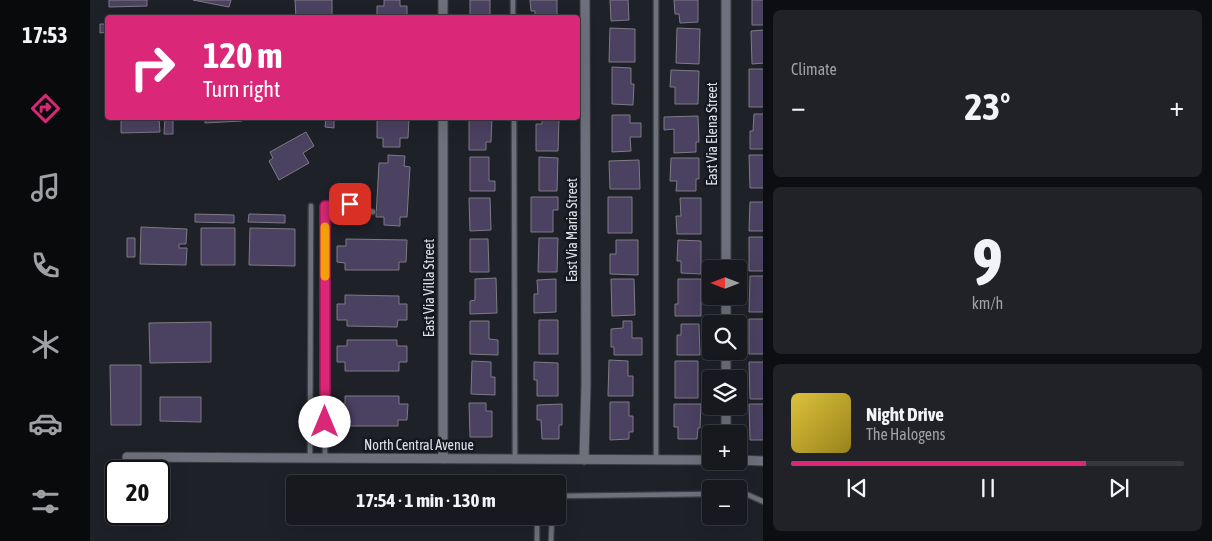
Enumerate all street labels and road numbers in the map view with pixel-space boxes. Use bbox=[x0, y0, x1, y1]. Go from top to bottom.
street label: East Via Elena Street bbox=[704, 82, 720, 186]
street label: East Via Maria Street bbox=[564, 178, 580, 282]
street label: East Via Villa Street bbox=[421, 239, 437, 337]
street label: North Central Avenue bbox=[364, 437, 474, 453]

